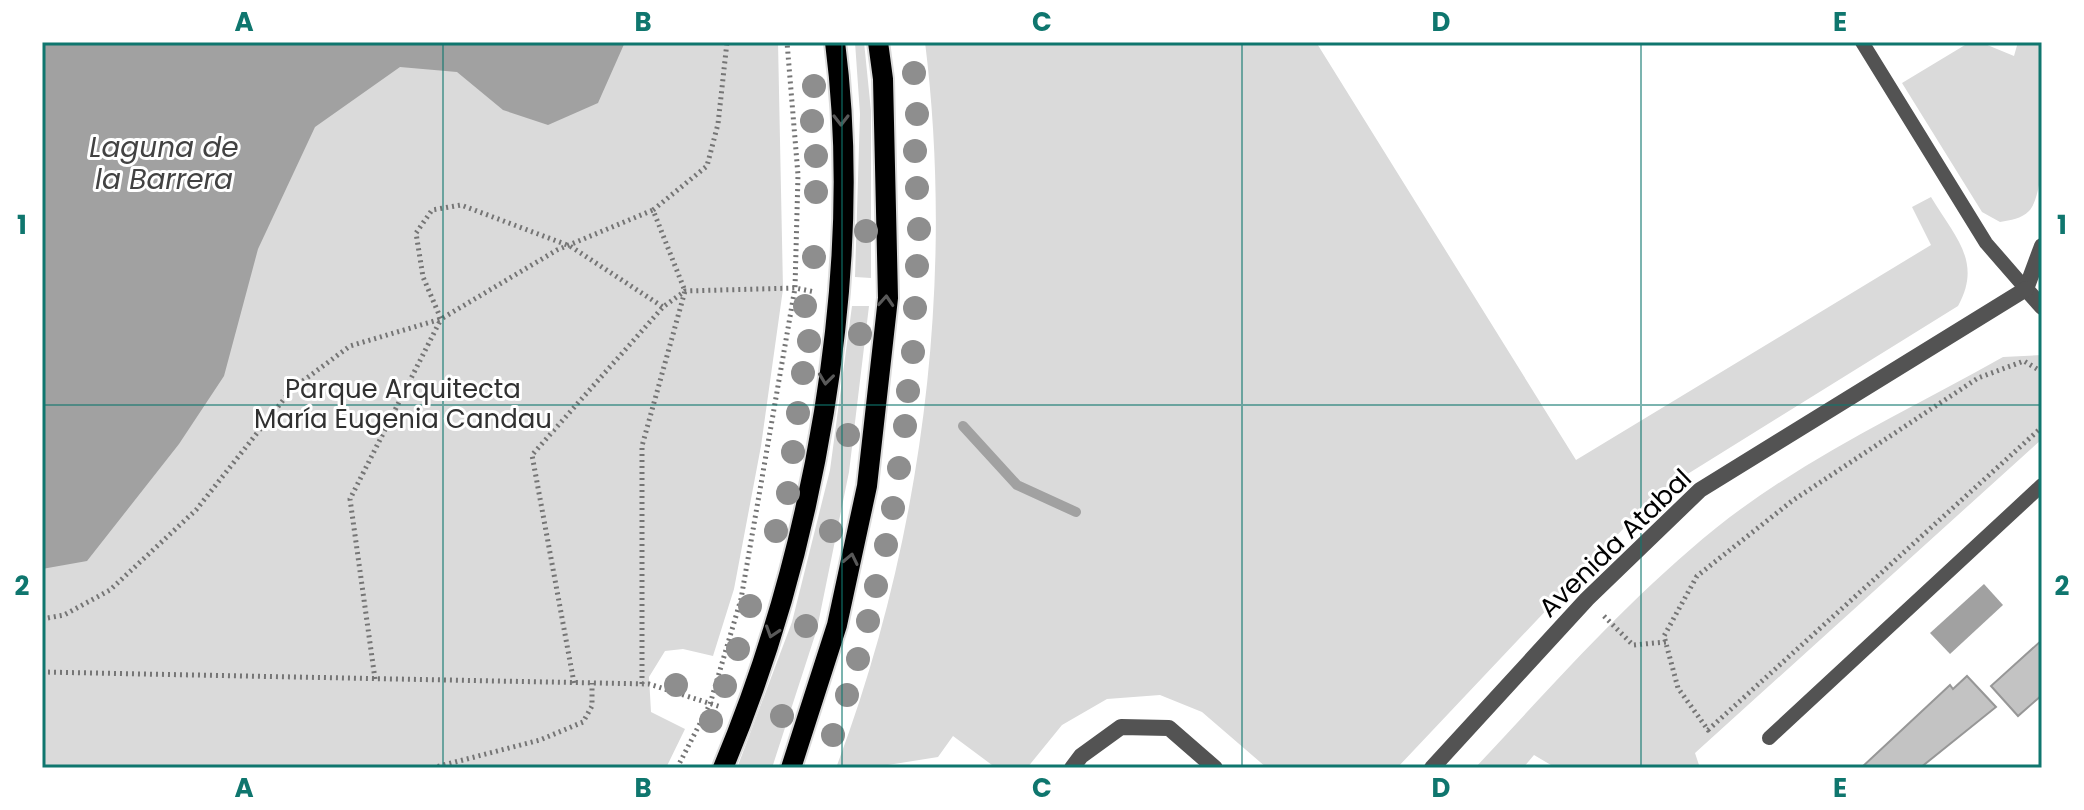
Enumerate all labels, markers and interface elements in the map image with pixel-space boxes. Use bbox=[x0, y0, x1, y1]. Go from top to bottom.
text: A bbox=[234, 4, 254, 40]
text: B bbox=[634, 4, 652, 40]
text: C bbox=[1032, 4, 1052, 40]
text: D bbox=[1432, 4, 1451, 40]
text: E bbox=[1833, 4, 1847, 40]
one-way arrow bbox=[832, 114, 850, 127]
water label: Laguna de la Barrera bbox=[89, 128, 239, 199]
text: 1 bbox=[17, 207, 27, 243]
text: 1 bbox=[2057, 207, 2067, 243]
one-way arrow bbox=[878, 294, 895, 307]
park label: Parque Arquitecta María Eugenia Candau bbox=[254, 371, 552, 437]
one-way arrow bbox=[818, 373, 835, 386]
street label: Avenida Atabal bbox=[1531, 461, 1699, 625]
one-way arrow bbox=[842, 552, 859, 565]
text: 2 bbox=[15, 568, 30, 604]
text: 2 bbox=[2055, 568, 2070, 604]
one-way arrow bbox=[765, 625, 781, 639]
text: A bbox=[234, 770, 254, 806]
text: B bbox=[634, 770, 652, 806]
text: C bbox=[1032, 770, 1052, 806]
text: D bbox=[1432, 770, 1451, 806]
text: E bbox=[1833, 770, 1847, 806]

